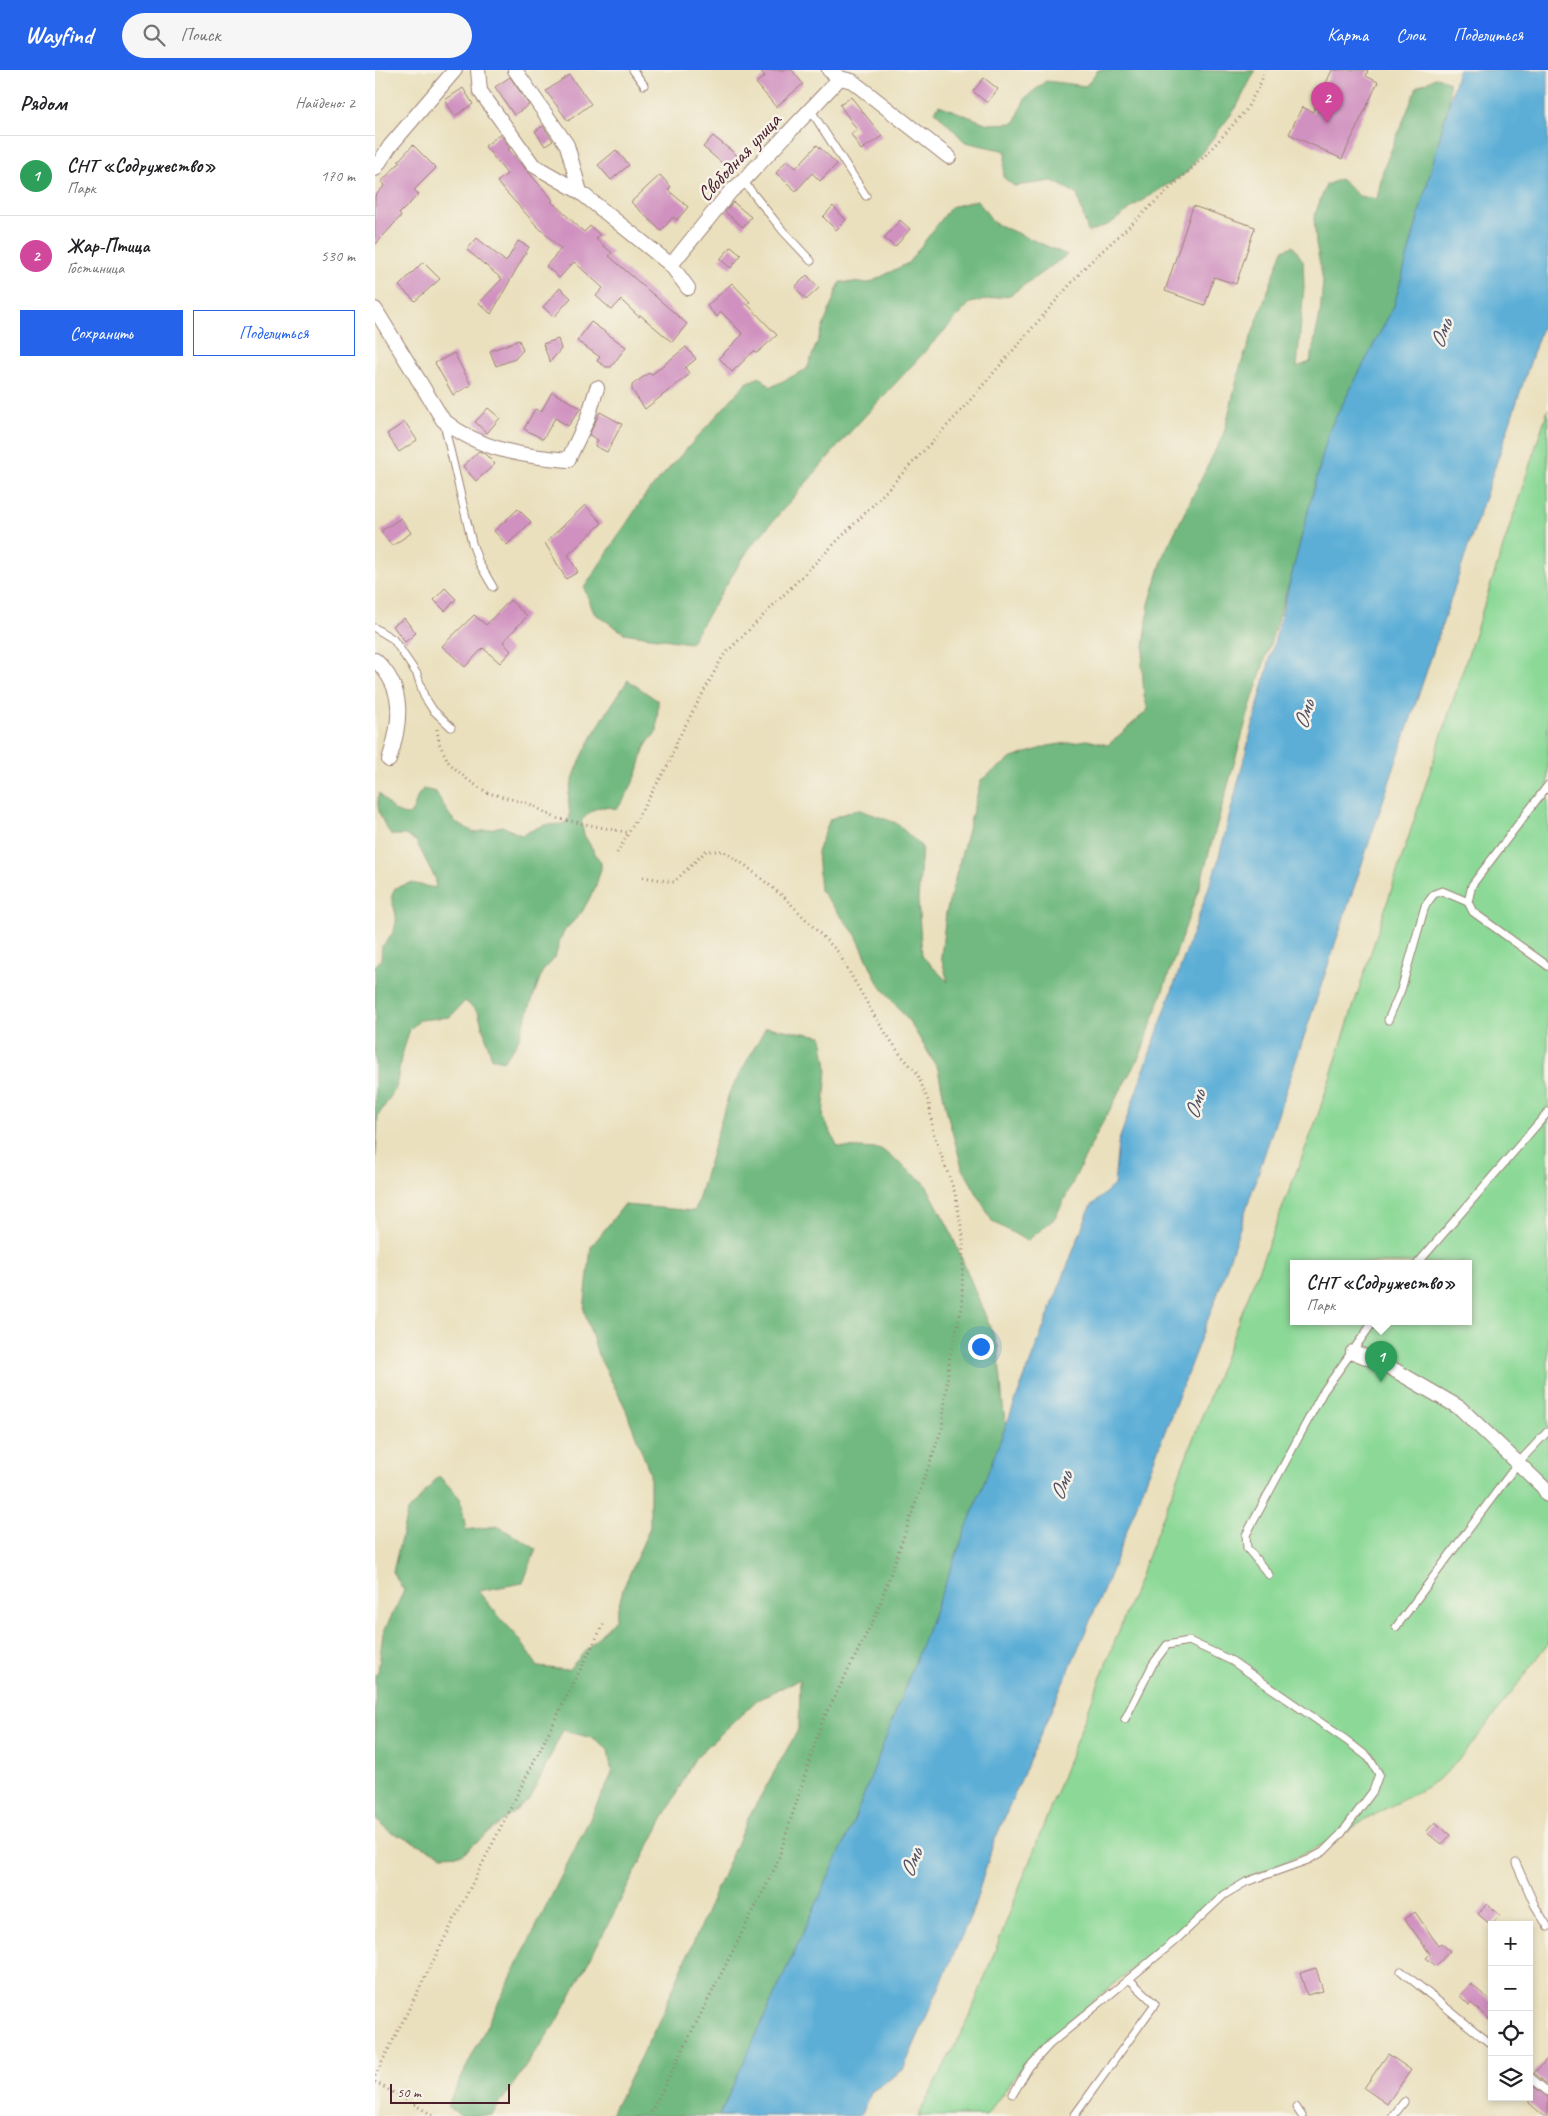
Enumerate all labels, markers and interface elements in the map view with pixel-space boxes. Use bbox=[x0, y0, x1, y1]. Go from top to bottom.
search box bbox=[122, 13, 472, 58]
text: Wayfind bbox=[25, 20, 92, 50]
icon: search bbox=[140, 21, 168, 49]
text: Поиск bbox=[180, 23, 220, 47]
text: Карта bbox=[1327, 24, 1368, 46]
text: Слои bbox=[1396, 24, 1425, 46]
text: Поделиться bbox=[1453, 24, 1523, 46]
pin: 2 bbox=[1311, 82, 1343, 123]
text: Рядом bbox=[20, 90, 67, 116]
text: Найдено: 2 bbox=[295, 93, 355, 113]
street label: Свободная улица bbox=[692, 106, 788, 207]
text: СНТ «Содружество» bbox=[67, 154, 216, 178]
text: 1 bbox=[32, 166, 40, 186]
text: 170 m bbox=[321, 166, 355, 186]
text: Парк bbox=[67, 178, 96, 198]
text: Жар-Птица bbox=[67, 234, 150, 258]
text: 2 bbox=[32, 246, 40, 266]
text: 530 m bbox=[321, 246, 355, 266]
text: Гостиница bbox=[67, 258, 124, 278]
button: Сохранить bbox=[20, 310, 183, 356]
button: Поделиться bbox=[193, 310, 355, 356]
water label: Омь bbox=[1423, 313, 1460, 352]
water label: Омь bbox=[1287, 695, 1322, 732]
water label: Омь bbox=[1178, 1085, 1213, 1122]
popup bbox=[1290, 1260, 1472, 1325]
text: СНТ «Содружество» bbox=[1307, 1271, 1455, 1295]
text: Парк bbox=[1307, 1295, 1335, 1315]
your location bbox=[968, 1334, 994, 1360]
pin: 1 bbox=[1365, 1341, 1397, 1382]
water label: Омь bbox=[1043, 1465, 1080, 1504]
water label: Омь bbox=[893, 1842, 930, 1881]
map controls bbox=[1488, 1921, 1533, 2101]
button: + bbox=[1488, 1921, 1533, 1966]
button: − bbox=[1488, 1966, 1533, 2011]
button: locate bbox=[1488, 2011, 1533, 2056]
button: layers bbox=[1488, 2056, 1533, 2101]
scale bar bbox=[390, 2081, 510, 2104]
text: 50 m bbox=[397, 2084, 421, 2101]

